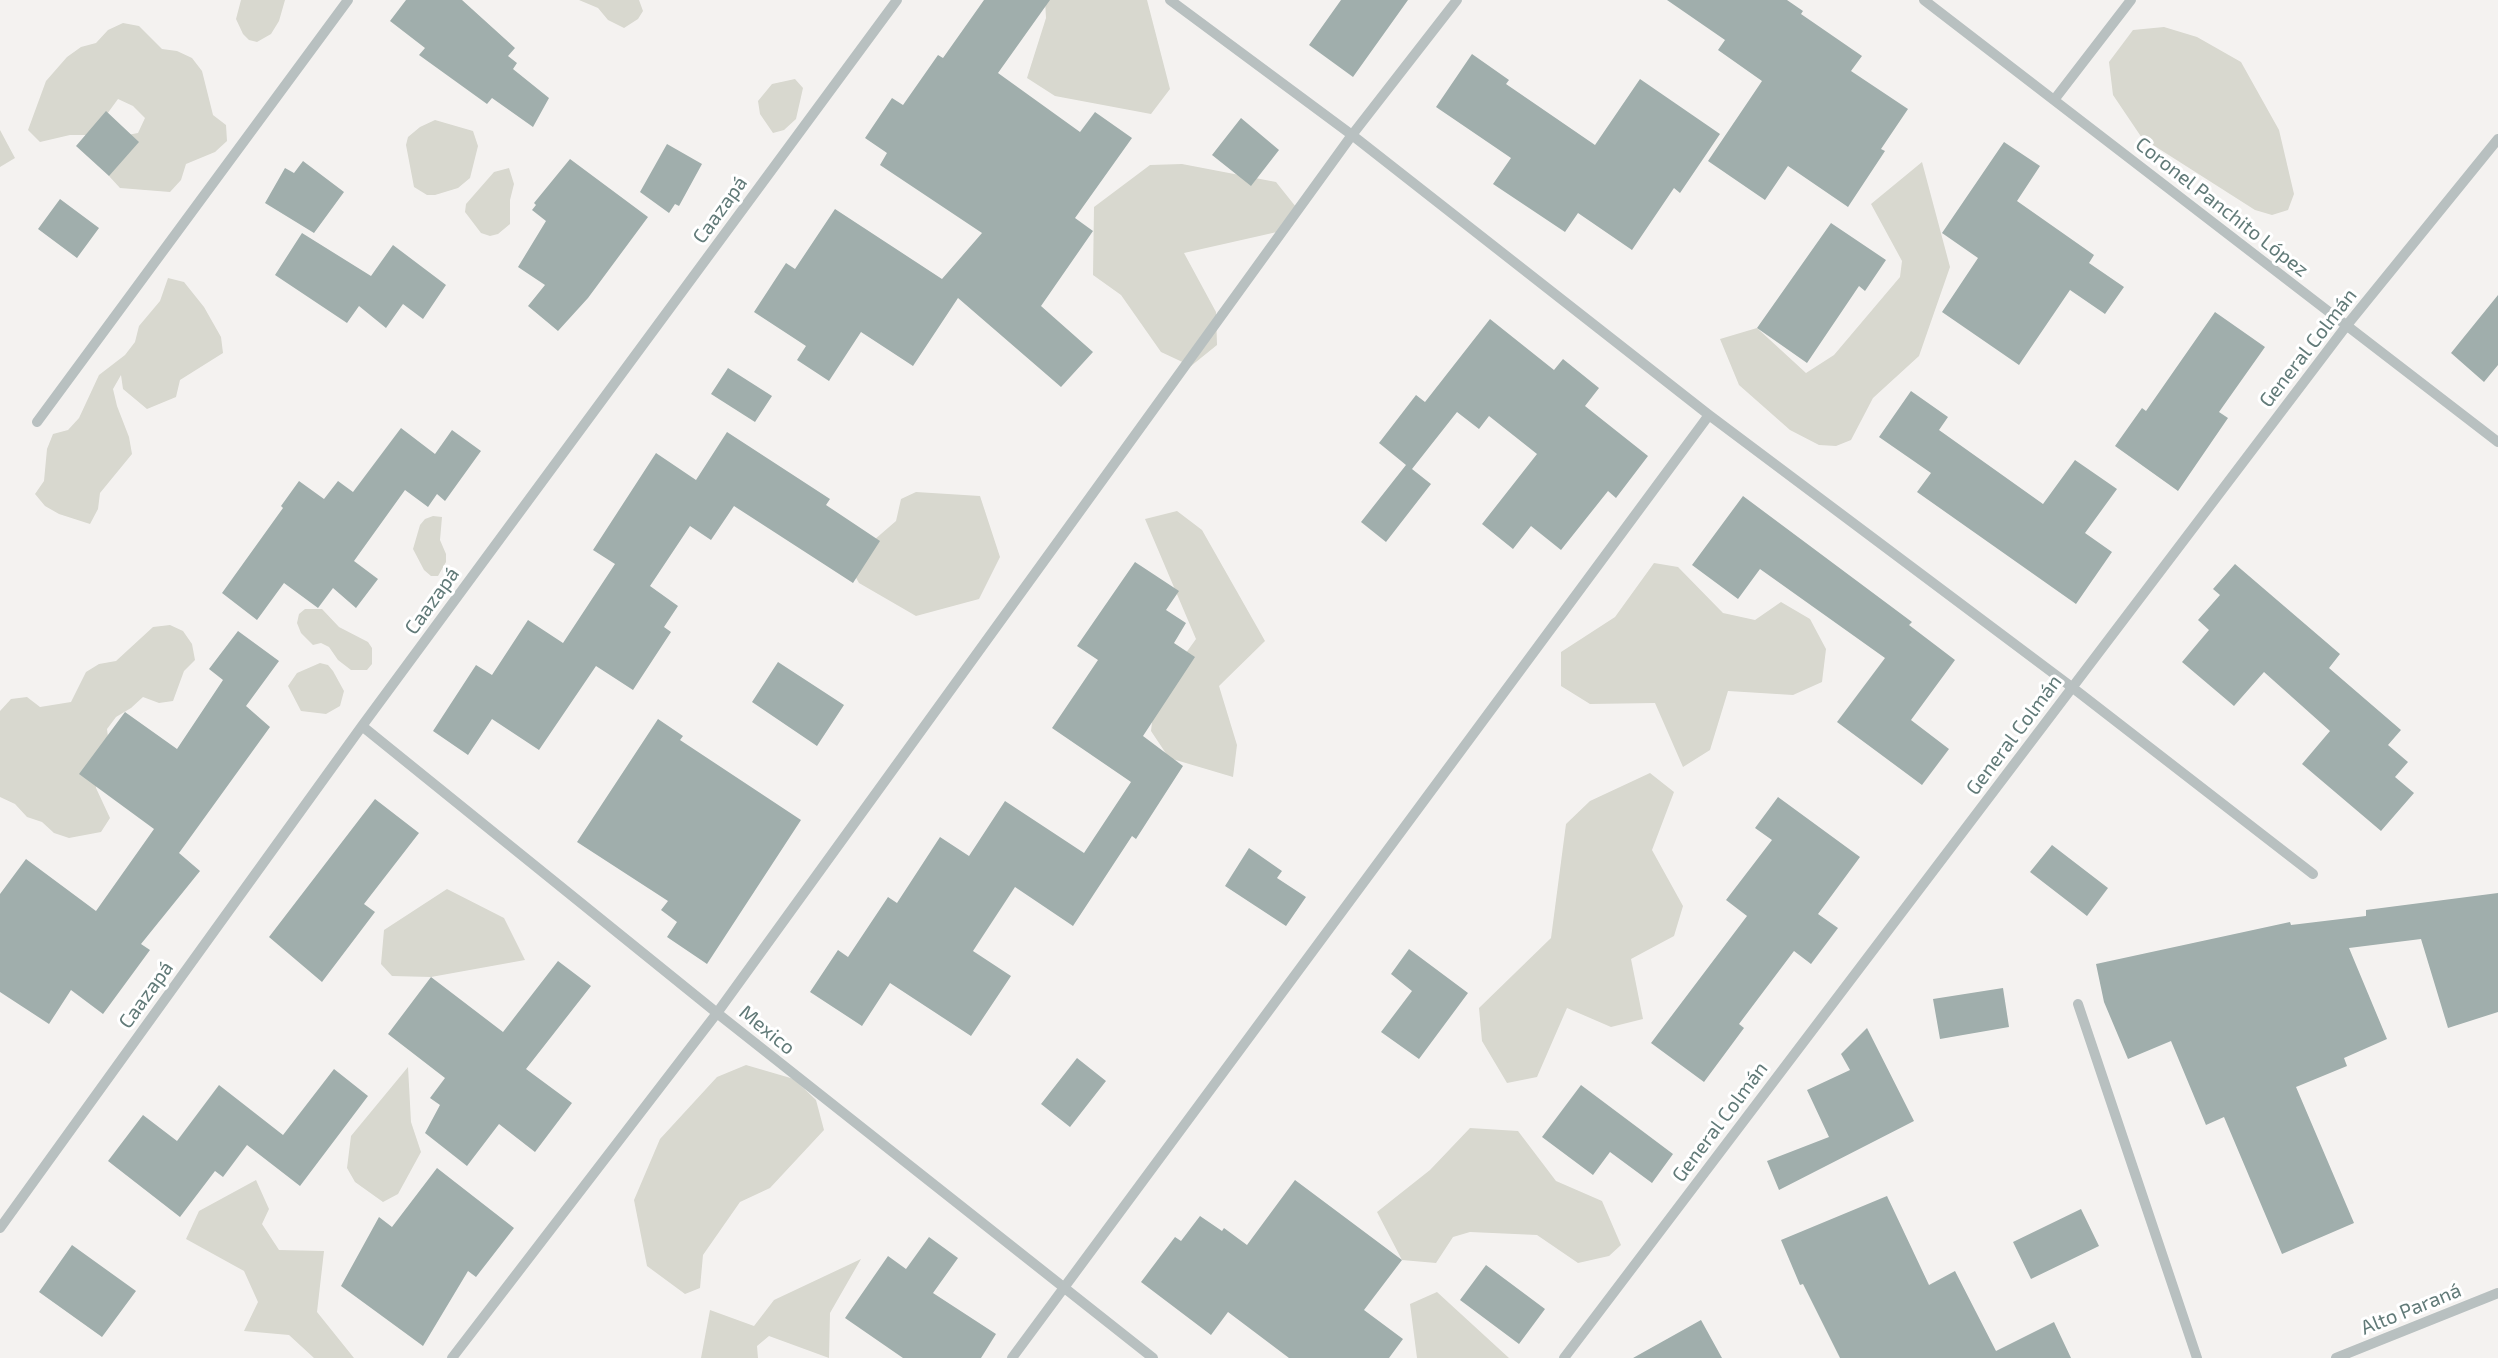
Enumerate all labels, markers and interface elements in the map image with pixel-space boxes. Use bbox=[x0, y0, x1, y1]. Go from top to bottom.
street label: Coronel Panchito López bbox=[2131, 132, 2313, 282]
street label: Caazapá bbox=[688, 172, 752, 248]
street label: General Colmán bbox=[2254, 284, 2362, 412]
street label: Caazapá bbox=[400, 563, 464, 639]
street label: General Colmán bbox=[1961, 670, 2067, 800]
street label: Caazapá bbox=[114, 957, 178, 1033]
street label: Mexico bbox=[734, 1000, 800, 1060]
street label: General Colmán bbox=[1667, 1057, 1773, 1187]
street label: Alto Paraná bbox=[2357, 1278, 2465, 1340]

